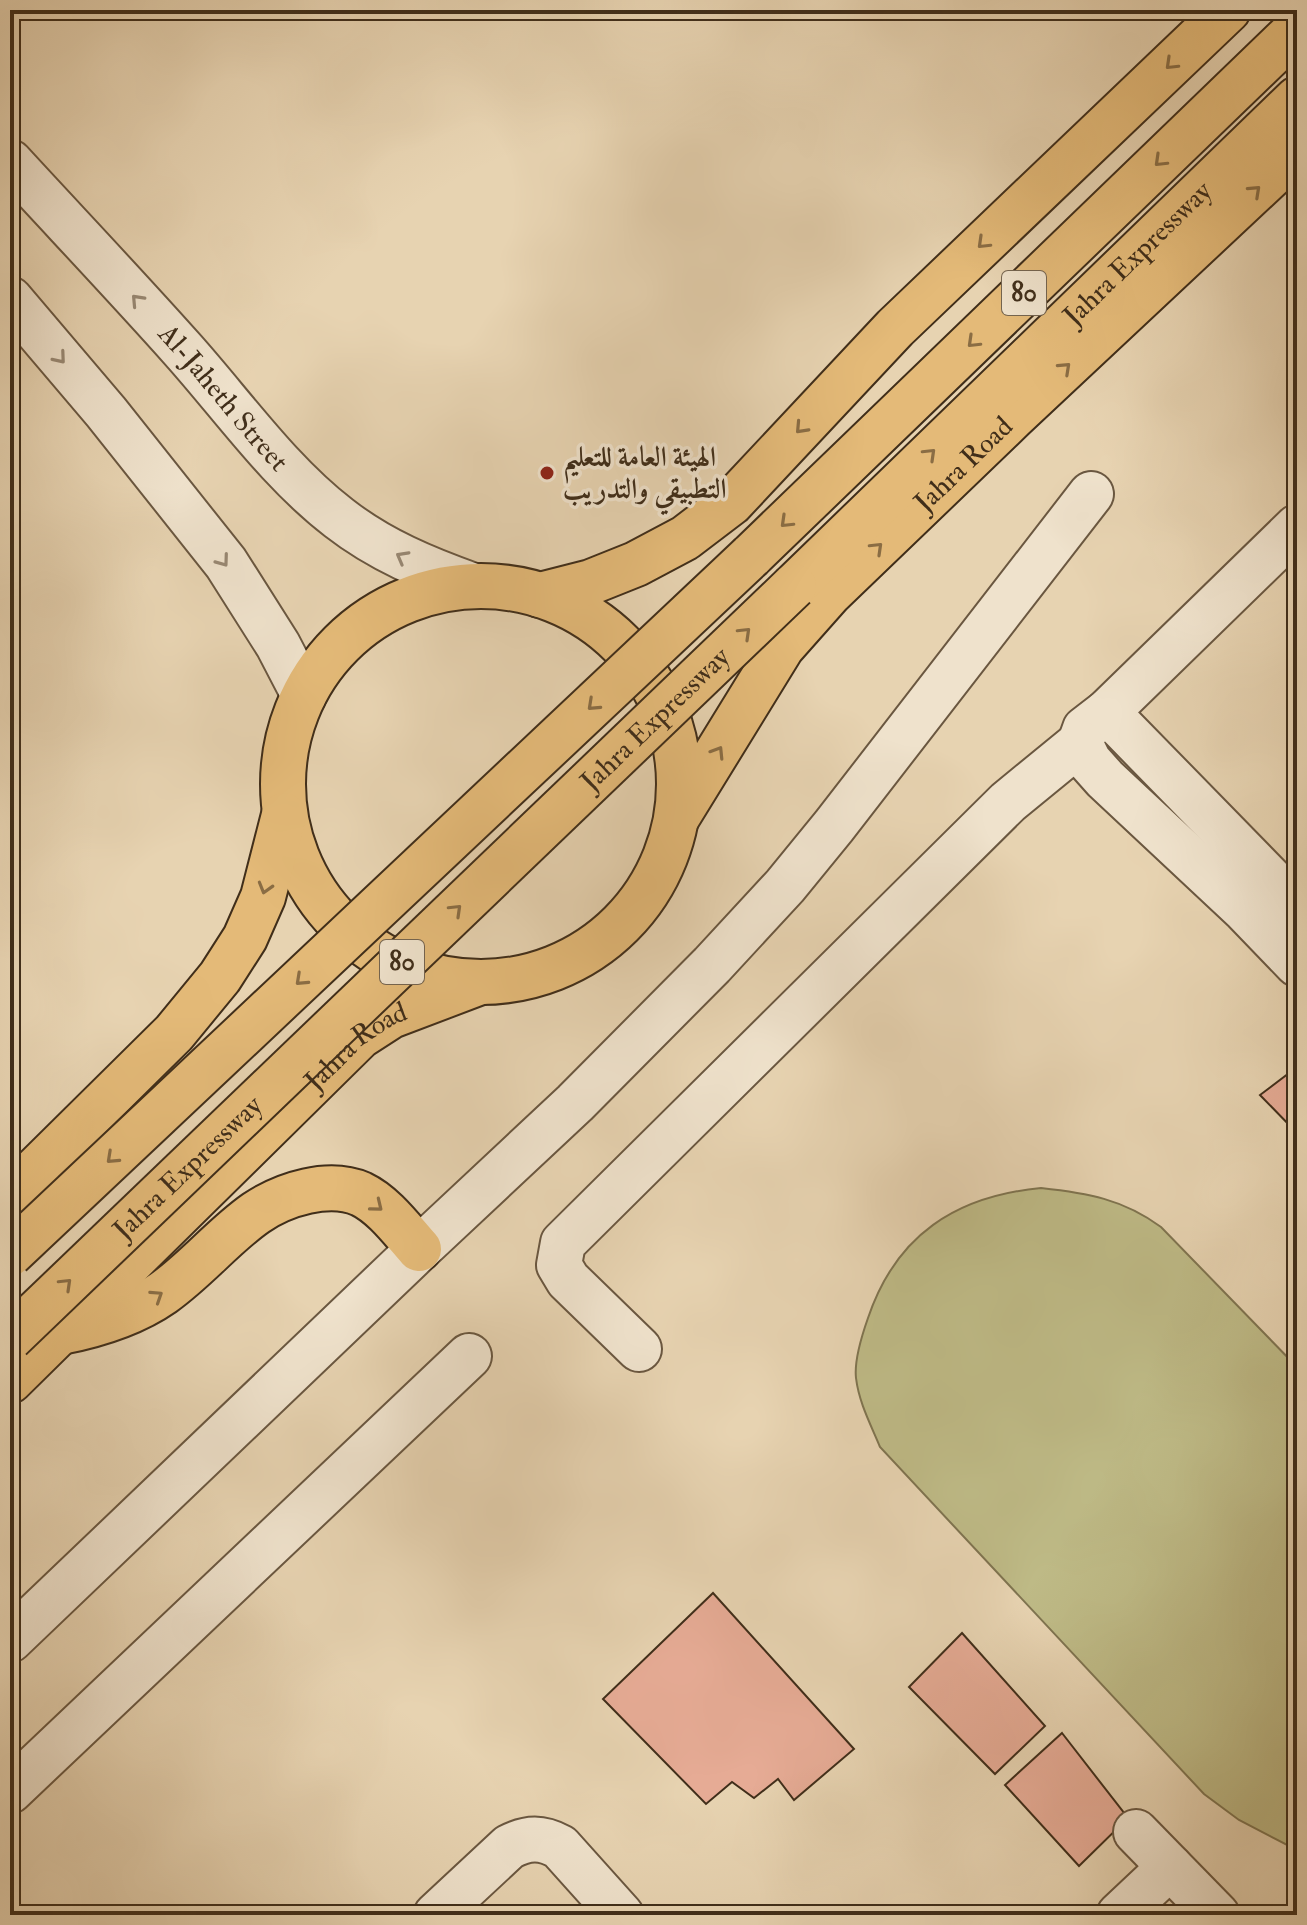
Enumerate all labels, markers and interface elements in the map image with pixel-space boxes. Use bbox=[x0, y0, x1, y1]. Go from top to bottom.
one-way arrow bbox=[1166, 55, 1180, 69]
one-way arrow bbox=[1155, 152, 1169, 166]
street label: Jahra Expressway bbox=[1055, 173, 1220, 334]
one-way arrow bbox=[1245, 186, 1260, 200]
one-way arrow bbox=[978, 234, 992, 249]
road number: 80 bbox=[1002, 271, 1046, 315]
one-way arrow bbox=[132, 295, 146, 309]
street label: Al-Jaheth Street bbox=[150, 316, 296, 479]
one-way arrow bbox=[968, 332, 982, 347]
one-way arrow bbox=[51, 349, 65, 363]
one-way arrow bbox=[1056, 363, 1070, 378]
street label: Jahra Road bbox=[906, 409, 1020, 521]
one-way arrow bbox=[796, 419, 810, 434]
place label: الهيئة العامة للتعليم التطبيقي والتدريب bbox=[563, 440, 727, 516]
one-way arrow bbox=[921, 449, 935, 463]
marker: الهيئة العامة للتعليم التطبيقي والتدريب bbox=[538, 464, 556, 482]
one-way arrow bbox=[781, 513, 795, 528]
one-way arrow bbox=[868, 543, 882, 557]
one-way arrow bbox=[214, 552, 228, 566]
one-way arrow bbox=[396, 552, 410, 567]
one-way arrow bbox=[736, 628, 750, 643]
street label: Jahra Expressway bbox=[573, 639, 738, 799]
one-way arrow bbox=[587, 696, 602, 710]
one-way arrow bbox=[708, 746, 723, 761]
one-way arrow bbox=[258, 881, 274, 894]
one-way arrow bbox=[447, 905, 461, 919]
road number: 80 bbox=[380, 940, 424, 984]
one-way arrow bbox=[296, 970, 311, 984]
street label: Jahra Road bbox=[296, 994, 412, 1099]
street label: Jahra Expressway bbox=[105, 1088, 270, 1248]
one-way arrow bbox=[107, 1149, 121, 1163]
one-way arrow bbox=[368, 1196, 382, 1211]
one-way arrow bbox=[57, 1279, 71, 1293]
one-way arrow bbox=[148, 1291, 163, 1306]

